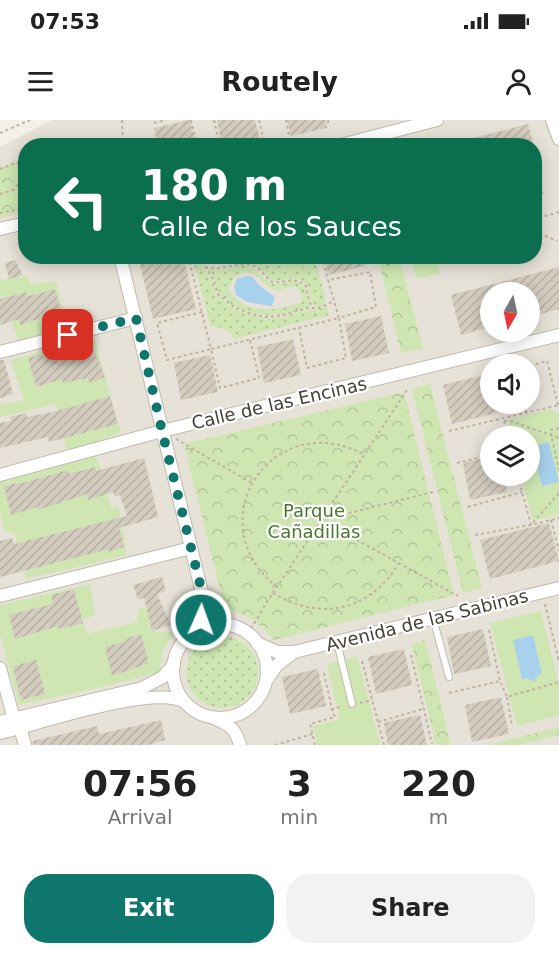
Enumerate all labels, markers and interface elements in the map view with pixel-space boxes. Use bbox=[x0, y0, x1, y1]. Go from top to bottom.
text: 07:53 bbox=[30, 9, 100, 34]
icon: menu bbox=[24, 65, 57, 98]
icon: person bbox=[502, 65, 535, 98]
text: Routely bbox=[221, 66, 338, 97]
text: 180 m bbox=[141, 161, 287, 210]
icon: left bbox=[42, 162, 120, 240]
text: Calle de los Sauces bbox=[141, 211, 402, 242]
north arrow bbox=[480, 282, 540, 342]
map controls bbox=[480, 282, 540, 486]
pin bbox=[42, 309, 93, 360]
icon: arrive bbox=[51, 318, 84, 351]
button: sound bbox=[480, 354, 540, 414]
street label: Calle de las Encinas bbox=[189, 373, 369, 433]
button: layers bbox=[480, 426, 540, 486]
park label: Parque Cañadillas bbox=[268, 500, 360, 542]
street label: Avenida de las Sabinas bbox=[324, 585, 530, 655]
position arrow bbox=[169, 588, 233, 652]
text: 07:56 bbox=[83, 763, 197, 804]
text: 3 bbox=[287, 763, 312, 804]
text: 220 bbox=[401, 763, 476, 804]
text: Arrival bbox=[108, 805, 173, 829]
text: min bbox=[280, 805, 318, 829]
text: m bbox=[429, 805, 448, 829]
button: Exit bbox=[24, 874, 274, 943]
button: Share bbox=[286, 874, 535, 943]

